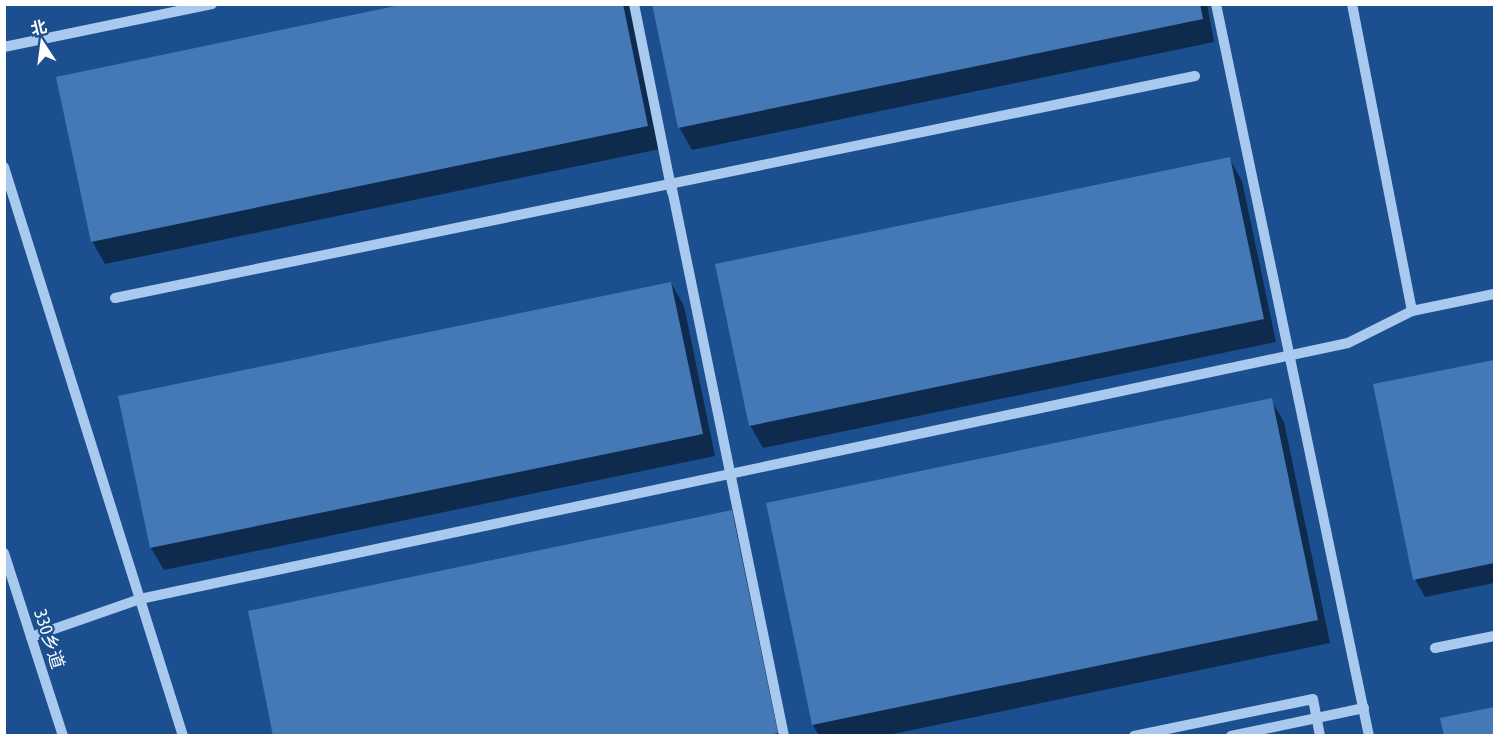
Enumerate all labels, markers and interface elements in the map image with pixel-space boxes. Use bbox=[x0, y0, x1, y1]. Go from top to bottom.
north arrow bbox=[12, 12, 72, 72]
text: 北 bbox=[29, 17, 48, 38]
street label: 330乡道 bbox=[30, 606, 69, 671]

